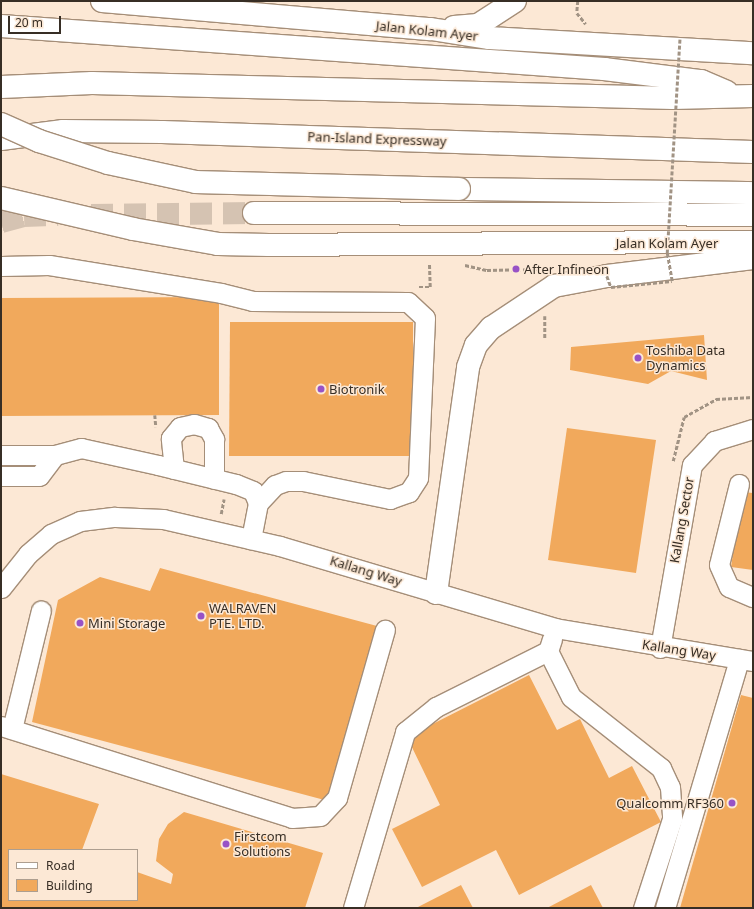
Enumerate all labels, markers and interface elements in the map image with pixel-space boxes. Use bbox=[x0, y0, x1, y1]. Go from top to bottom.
scale bar bbox=[10, 8, 63, 34]
text: 20 m bbox=[15, 14, 43, 31]
street label: Jalan Kolam Ayer bbox=[375, 18, 479, 44]
street label: Pan-Island Expressway bbox=[307, 129, 447, 149]
street label: Jalan Kolam Ayer bbox=[616, 235, 718, 251]
place label: After Infineon bbox=[524, 261, 609, 277]
marker: After Infineon bbox=[511, 264, 521, 274]
place label: Toshiba Data Dynamics bbox=[646, 343, 725, 374]
marker: Toshiba Data Dynamics bbox=[633, 353, 643, 363]
place label: Biotronik bbox=[329, 381, 385, 397]
marker: Biotronik bbox=[316, 384, 326, 394]
street label: Kallang Sector bbox=[667, 476, 697, 564]
street label: Kallang Way bbox=[328, 553, 404, 589]
place label: WALRAVEN PTE. LTD. bbox=[209, 601, 276, 632]
marker: WALRAVEN PTE. LTD. bbox=[196, 611, 206, 621]
place label: Mini Storage bbox=[88, 615, 165, 631]
marker: Mini Storage bbox=[75, 618, 85, 628]
street label: Kallang Way bbox=[641, 636, 717, 664]
place label: Qualcomm RF360 bbox=[616, 795, 724, 811]
marker: Qualcomm RF360 bbox=[727, 798, 737, 808]
place label: Firstcom Solutions bbox=[234, 829, 291, 860]
marker: Firstcom Solutions bbox=[221, 839, 231, 849]
legend bbox=[8, 849, 138, 901]
text: Road bbox=[46, 857, 75, 874]
text: Building bbox=[46, 877, 93, 894]

